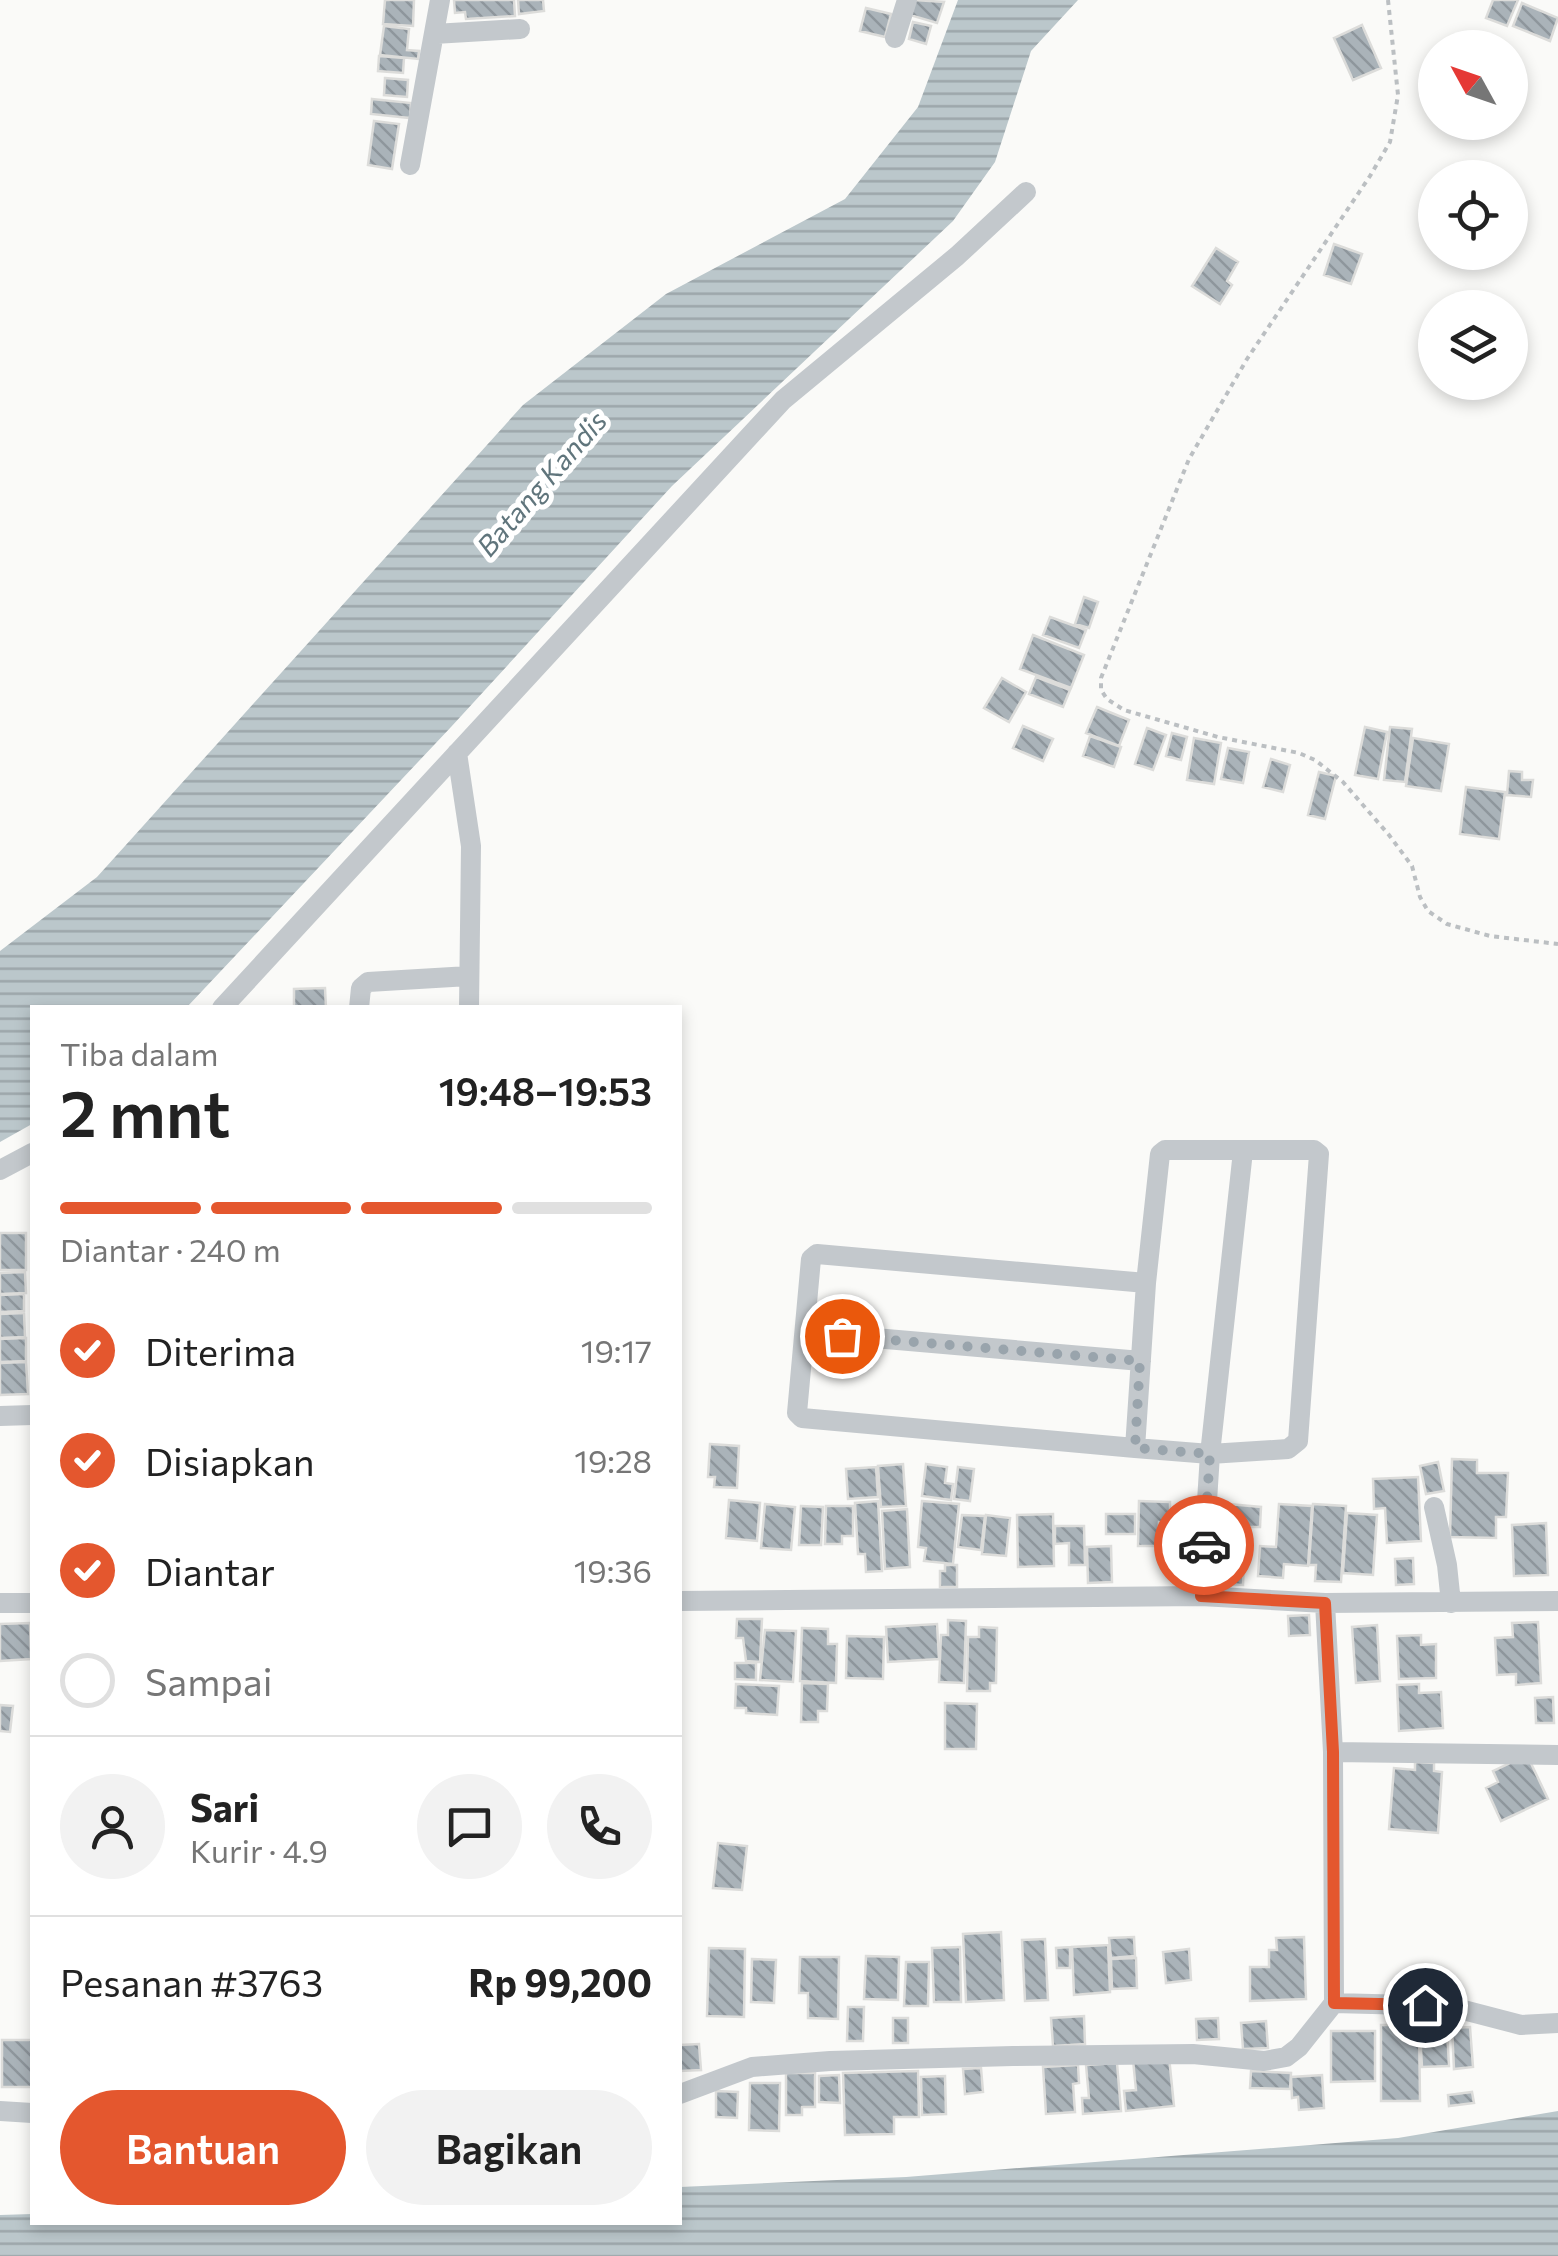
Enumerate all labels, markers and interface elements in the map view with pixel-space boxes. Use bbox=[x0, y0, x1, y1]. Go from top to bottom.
north arrow bbox=[1418, 30, 1528, 140]
map controls bbox=[1418, 30, 1528, 400]
button: locate bbox=[1418, 160, 1528, 270]
button: layers bbox=[1418, 290, 1528, 400]
water label: Batang Kandis bbox=[469, 404, 613, 562]
text: Tiba dalam bbox=[60, 1033, 219, 1073]
text: 19:48–19:53 bbox=[439, 1067, 652, 1114]
text: 2 mnt bbox=[60, 1071, 230, 1150]
text: Diantar · 240 m bbox=[60, 1229, 281, 1269]
pin bbox=[800, 1294, 885, 1379]
icon: bag bbox=[815, 1309, 870, 1364]
icon: check bbox=[60, 1323, 115, 1378]
text: Diterima bbox=[145, 1327, 296, 1374]
text: 19:17 bbox=[581, 1330, 652, 1370]
icon: check bbox=[60, 1433, 115, 1488]
text: Disiapkan bbox=[145, 1437, 314, 1484]
text: 19:28 bbox=[574, 1440, 652, 1480]
courier bbox=[1154, 1495, 1254, 1595]
icon: car bbox=[1177, 1518, 1232, 1573]
icon: check bbox=[60, 1543, 115, 1598]
text: Diantar bbox=[145, 1547, 275, 1594]
text: 19:36 bbox=[574, 1550, 652, 1590]
text: Sampai bbox=[145, 1657, 272, 1704]
button: person bbox=[60, 1774, 165, 1879]
button: chat bbox=[417, 1774, 522, 1879]
button: phone bbox=[547, 1774, 652, 1879]
text: Sari bbox=[190, 1783, 259, 1830]
text: Kurir · 4.9 bbox=[190, 1830, 328, 1870]
text: Pesanan #3763 bbox=[60, 1958, 323, 2005]
text: Rp 99,200 bbox=[468, 1958, 652, 2005]
pin bbox=[1383, 1963, 1468, 2048]
icon: home bbox=[1398, 1978, 1453, 2033]
button: Bantuan bbox=[60, 2090, 346, 2205]
button: Bagikan bbox=[366, 2090, 652, 2205]

